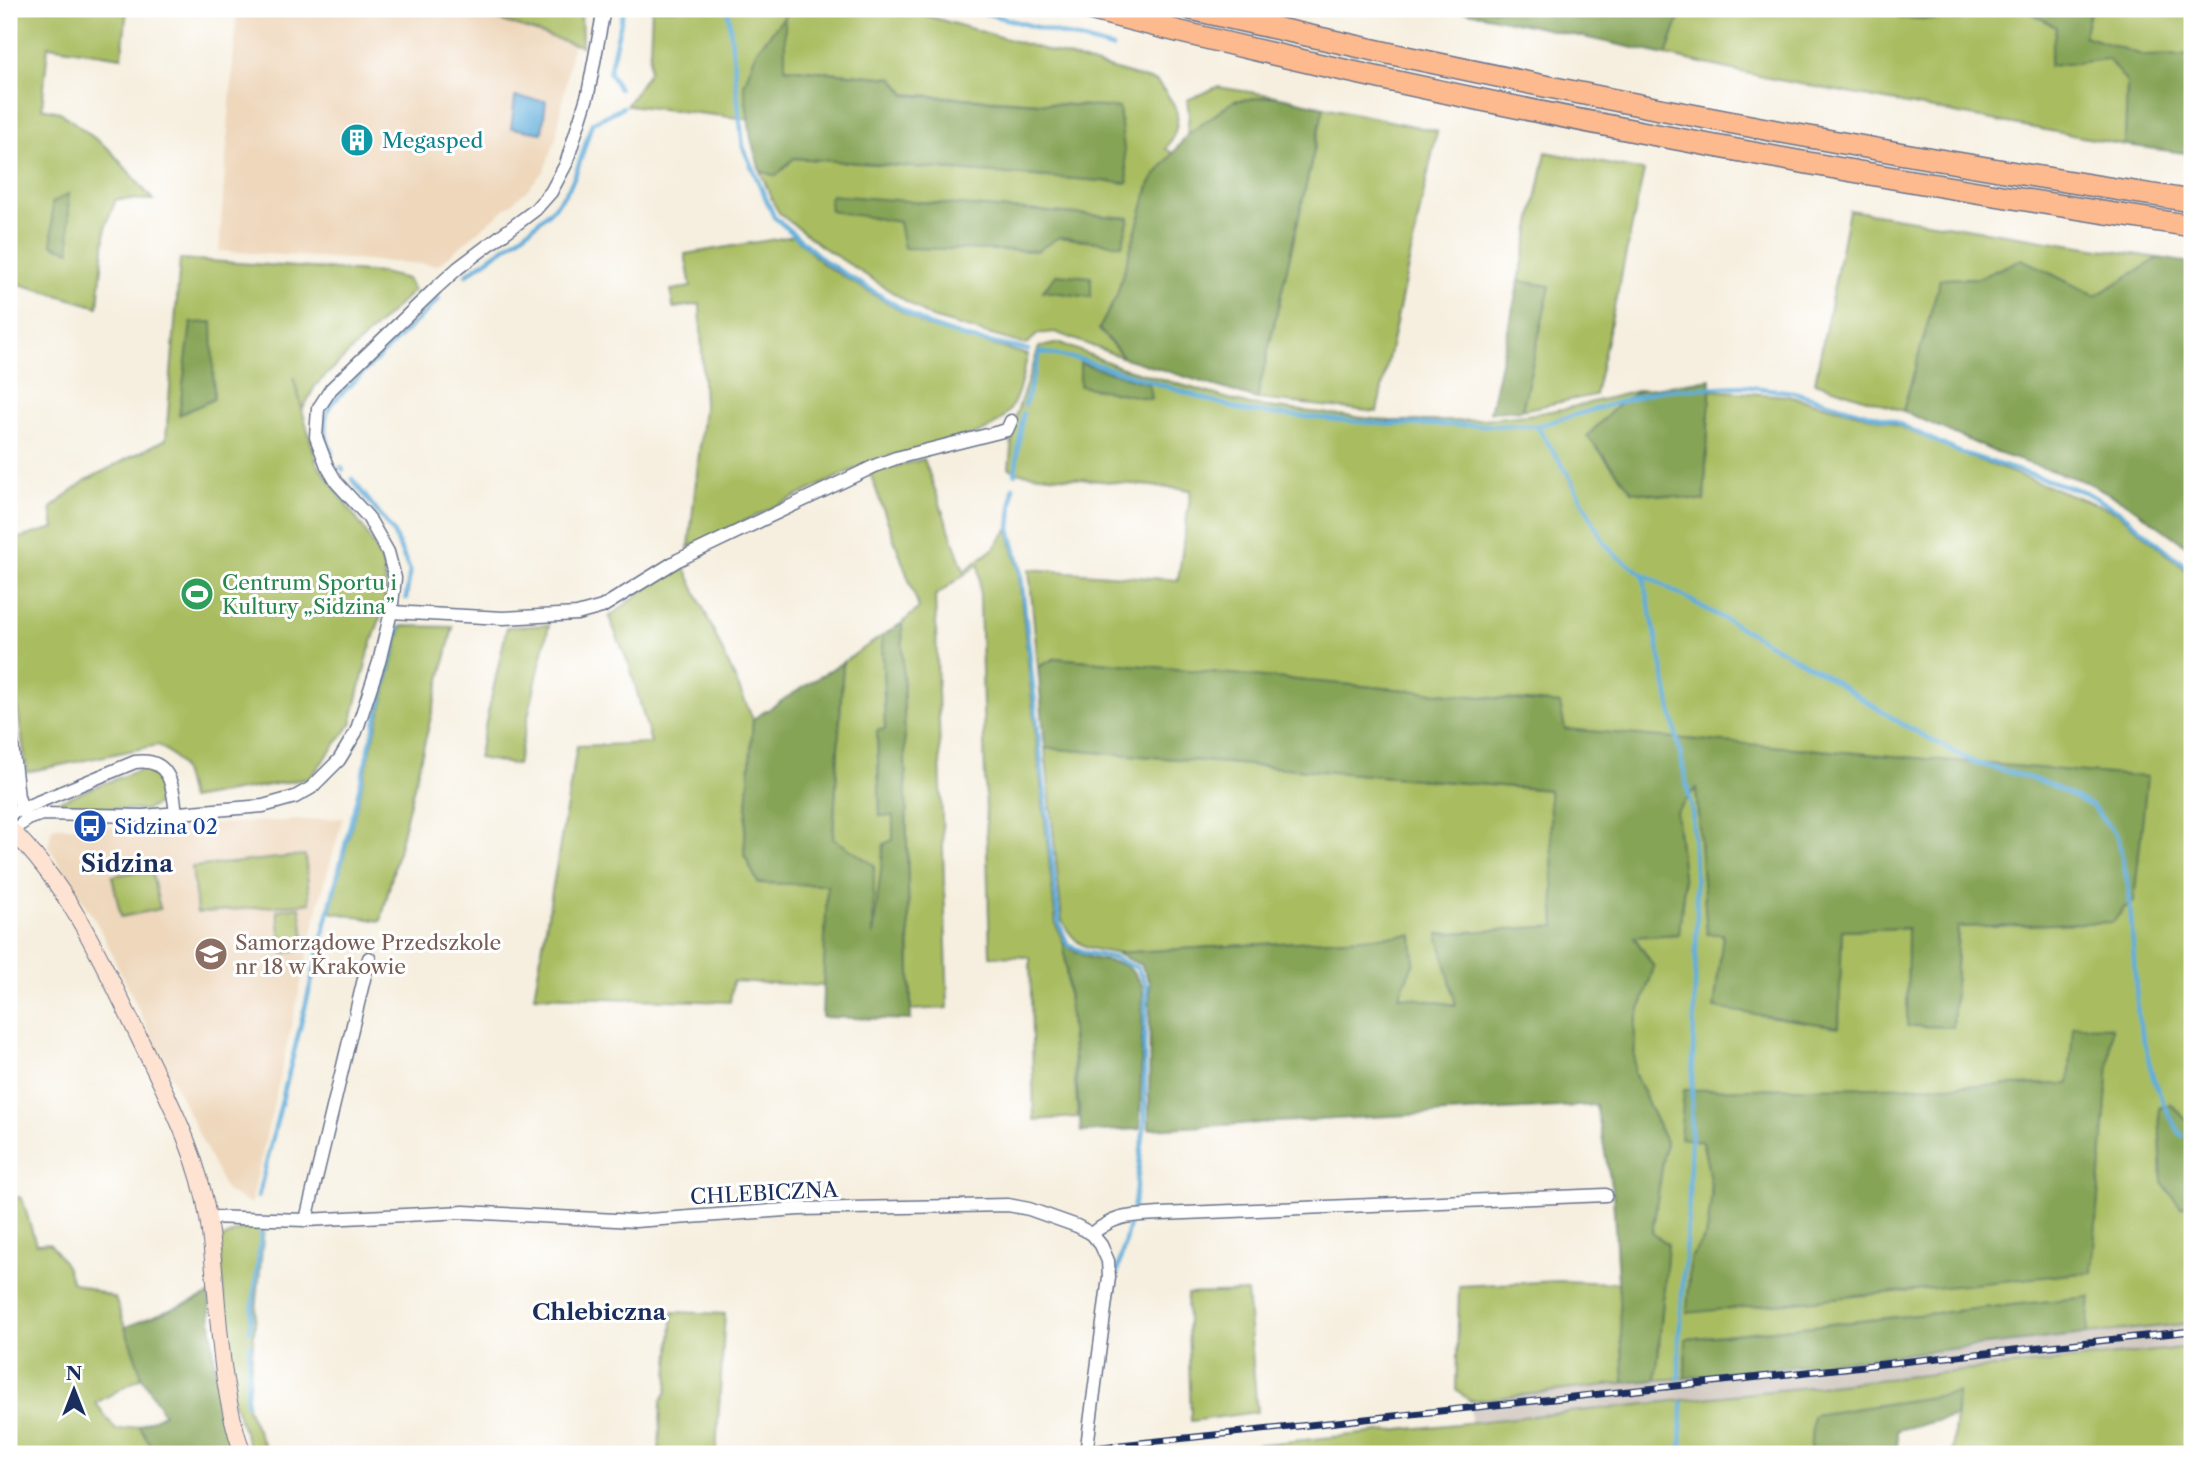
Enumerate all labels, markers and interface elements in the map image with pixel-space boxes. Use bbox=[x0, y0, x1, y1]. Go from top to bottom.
building icon: Megasped bbox=[338, 121, 376, 159]
place label: Megasped bbox=[382, 128, 483, 153]
place label: Centrum Sportu i Kultury „Sidzina” bbox=[222, 570, 397, 619]
sports icon: Centrum Sportu i Kultury „Sidzina” bbox=[178, 575, 216, 613]
bus stop icon: Sidzina 02 bbox=[71, 807, 109, 845]
place label: Sidzina 02 bbox=[114, 814, 218, 839]
district label: Sidzina bbox=[81, 849, 174, 878]
place label: Samorządowe Przedszkole nr 18 w Krakowie bbox=[235, 930, 501, 979]
school or university icon: Samorządowe Przedszkole nr 18 w Krakowie bbox=[192, 935, 230, 973]
street label: CHLEBICZNA bbox=[690, 1177, 839, 1209]
district label: Chlebiczna bbox=[532, 1298, 667, 1326]
north arrow bbox=[38, 1354, 108, 1424]
text: N bbox=[66, 1362, 82, 1385]

